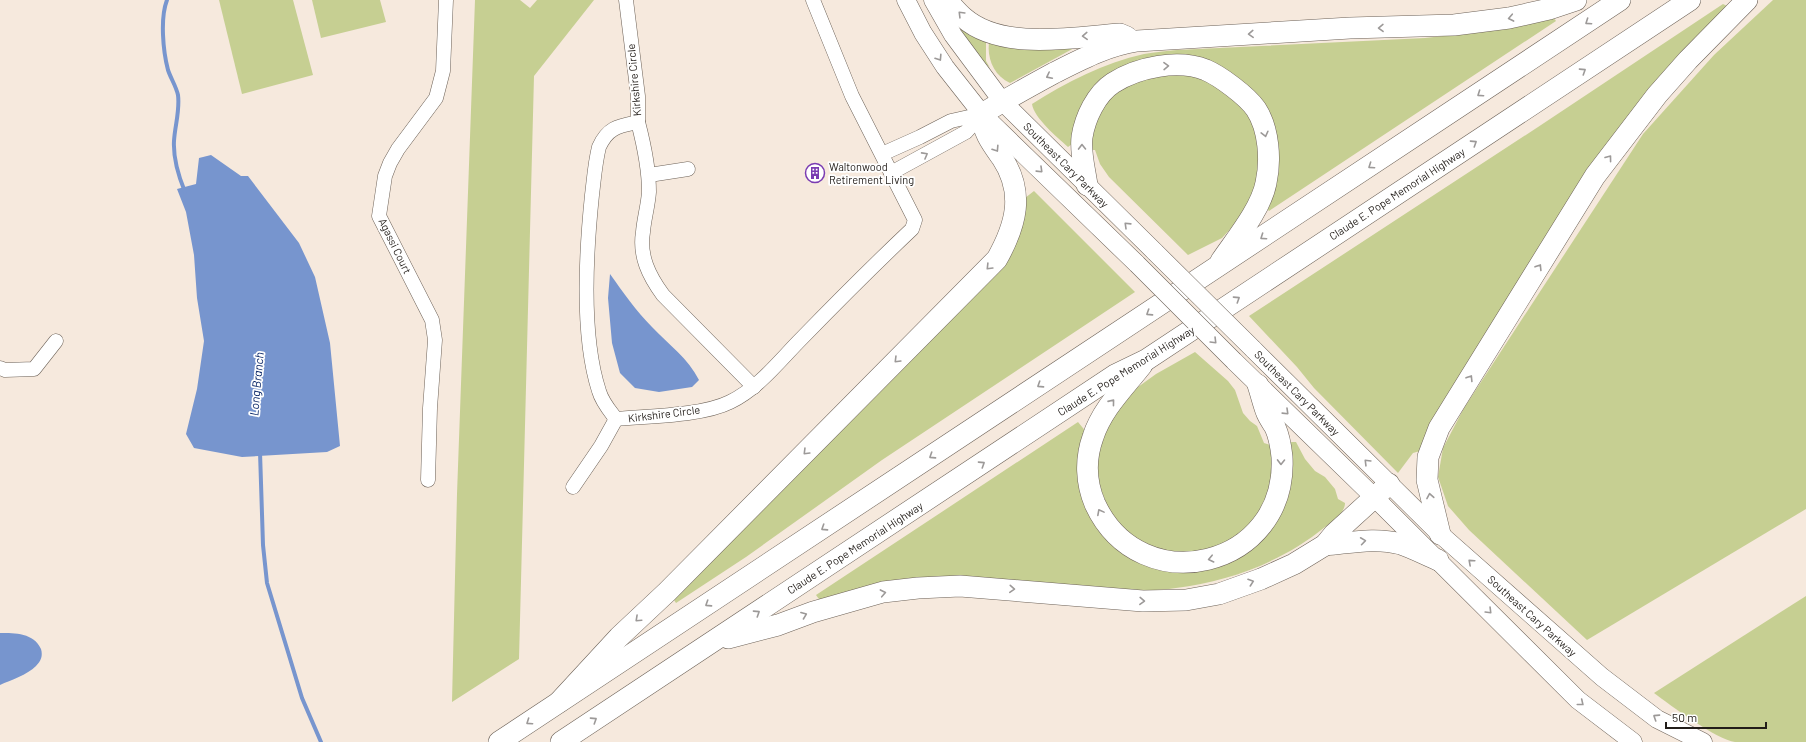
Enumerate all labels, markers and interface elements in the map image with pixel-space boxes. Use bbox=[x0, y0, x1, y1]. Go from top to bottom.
one-way arrow bbox=[958, 12, 966, 19]
one-way arrow bbox=[1507, 13, 1514, 21]
one-way arrow bbox=[1585, 17, 1592, 25]
one-way arrow bbox=[1378, 24, 1384, 32]
one-way arrow bbox=[1248, 30, 1254, 38]
one-way arrow bbox=[1082, 32, 1088, 40]
street label: Kirkshire Circle bbox=[624, 43, 643, 117]
one-way arrow bbox=[934, 54, 942, 61]
one-way arrow bbox=[1163, 62, 1169, 70]
one-way arrow bbox=[1578, 69, 1585, 76]
one-way arrow bbox=[1046, 72, 1053, 79]
one-way arrow bbox=[1477, 89, 1484, 97]
street label: Southeast Cary Parkway bbox=[1021, 119, 1112, 210]
one-way arrow bbox=[1260, 130, 1269, 137]
one-way arrow bbox=[1470, 140, 1477, 148]
one-way arrow bbox=[1078, 144, 1086, 150]
one-way arrow bbox=[991, 145, 999, 152]
street label: Claude E. Pope Memorial Highway bbox=[1326, 145, 1467, 242]
one-way arrow bbox=[921, 152, 928, 159]
one-way arrow bbox=[1604, 155, 1611, 162]
place label: Waltonwood Retirement Living bbox=[829, 160, 914, 186]
one-way arrow bbox=[1368, 161, 1375, 169]
building icon: Waltonwood Retirement Living bbox=[804, 162, 826, 184]
one-way arrow bbox=[1035, 165, 1043, 173]
street label: Agassi Court bbox=[376, 216, 414, 276]
one-way arrow bbox=[1124, 222, 1132, 230]
one-way arrow bbox=[1260, 232, 1267, 240]
one-way arrow bbox=[986, 262, 994, 270]
one-way arrow bbox=[1534, 264, 1541, 271]
one-way arrow bbox=[1233, 297, 1240, 304]
one-way arrow bbox=[1146, 308, 1153, 316]
street label: Claude E. Pope Memorial Highway bbox=[1055, 323, 1197, 418]
one-way arrow bbox=[1209, 336, 1217, 344]
street label: Southeast Cary Parkway bbox=[1252, 347, 1343, 438]
water label: Long Branch bbox=[246, 351, 266, 416]
one-way arrow bbox=[894, 355, 902, 362]
one-way arrow bbox=[1466, 375, 1473, 382]
one-way arrow bbox=[1038, 380, 1045, 387]
one-way arrow bbox=[1107, 400, 1114, 407]
street label: Kirkshire Circle bbox=[627, 403, 701, 424]
one-way arrow bbox=[1281, 407, 1289, 415]
one-way arrow bbox=[803, 447, 811, 455]
one-way arrow bbox=[929, 452, 936, 459]
one-way arrow bbox=[1277, 459, 1285, 465]
one-way arrow bbox=[1364, 459, 1372, 467]
one-way arrow bbox=[978, 461, 985, 469]
one-way arrow bbox=[1427, 493, 1435, 500]
street label: Claude E. Pope Memorial Highway bbox=[784, 499, 925, 596]
one-way arrow bbox=[1097, 509, 1104, 517]
one-way arrow bbox=[821, 523, 828, 530]
one-way arrow bbox=[1360, 537, 1366, 546]
one-way arrow bbox=[1208, 554, 1215, 563]
one-way arrow bbox=[1468, 559, 1476, 566]
street label: Southeast Cary Parkway bbox=[1485, 572, 1579, 659]
one-way arrow bbox=[1247, 579, 1254, 587]
one-way arrow bbox=[1009, 585, 1015, 594]
one-way arrow bbox=[880, 589, 886, 597]
one-way arrow bbox=[1139, 596, 1145, 605]
one-way arrow bbox=[705, 600, 712, 607]
one-way arrow bbox=[1484, 606, 1492, 614]
one-way arrow bbox=[753, 610, 760, 618]
one-way arrow bbox=[800, 612, 807, 620]
one-way arrow bbox=[635, 614, 643, 622]
one-way arrow bbox=[1577, 698, 1584, 705]
scale bar bbox=[1666, 704, 1766, 730]
text: 50 m bbox=[1672, 710, 1697, 724]
one-way arrow bbox=[1653, 714, 1660, 722]
one-way arrow bbox=[526, 717, 533, 724]
one-way arrow bbox=[590, 718, 597, 725]

